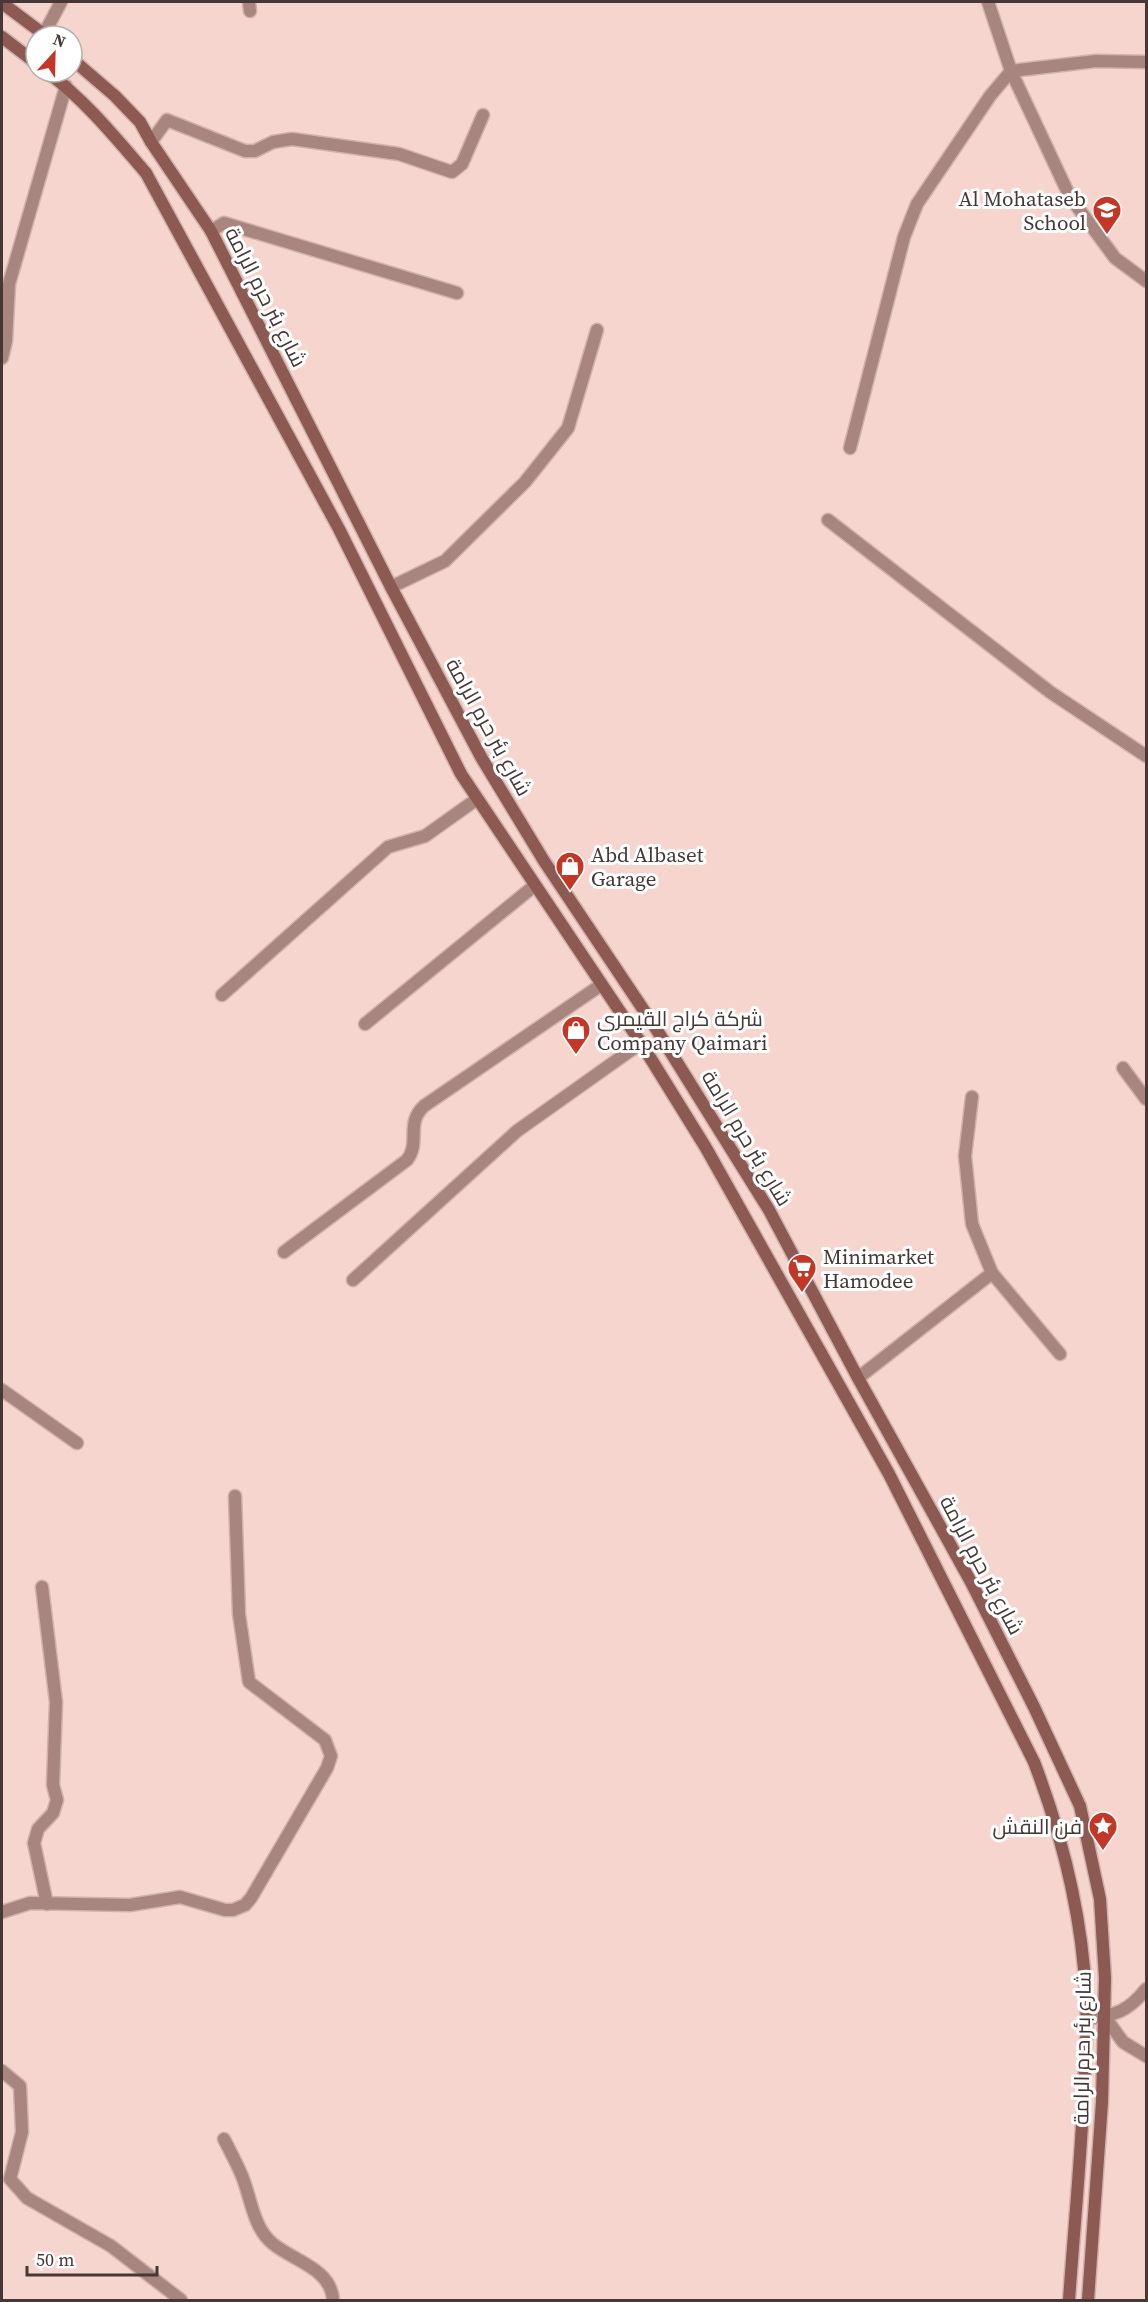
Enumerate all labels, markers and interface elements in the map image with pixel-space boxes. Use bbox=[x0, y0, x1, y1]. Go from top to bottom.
north arrow bbox=[24, 24, 84, 84]
text: N bbox=[50, 28, 69, 53]
place label: Al Mohataseb School bbox=[959, 184, 1086, 237]
school or university icon: Al Mohataseb School bbox=[1091, 194, 1123, 236]
street label: شارع بئر حرم الرامة bbox=[218, 222, 314, 372]
street label: شارع بئر حرم الرامة bbox=[439, 653, 539, 801]
place label: Abd Albaset Garage bbox=[591, 840, 704, 893]
shop icon: Abd Albaset Garage bbox=[554, 850, 586, 892]
place label: شركة كراج القيمري Company Qaimari bbox=[597, 1004, 767, 1057]
shop icon: شركة كراج القيمري Company Qaimari bbox=[560, 1014, 592, 1056]
street label: شارع بئر حرم الرامة bbox=[695, 1065, 799, 1211]
place label: Minimarket Hamodee bbox=[823, 1242, 934, 1295]
supermarket icon: Minimarket Hamodee bbox=[786, 1252, 818, 1294]
street label: شارع بئر حرم الرامة bbox=[933, 1490, 1031, 1640]
place icon: فن النقش bbox=[1087, 1810, 1119, 1852]
place label: فن النقش bbox=[992, 1812, 1082, 1841]
street label: شارع بئر حرم الرامة bbox=[1066, 1971, 1098, 2125]
scale bar bbox=[27, 2239, 158, 2277]
text: 50 m bbox=[36, 2247, 74, 2272]

